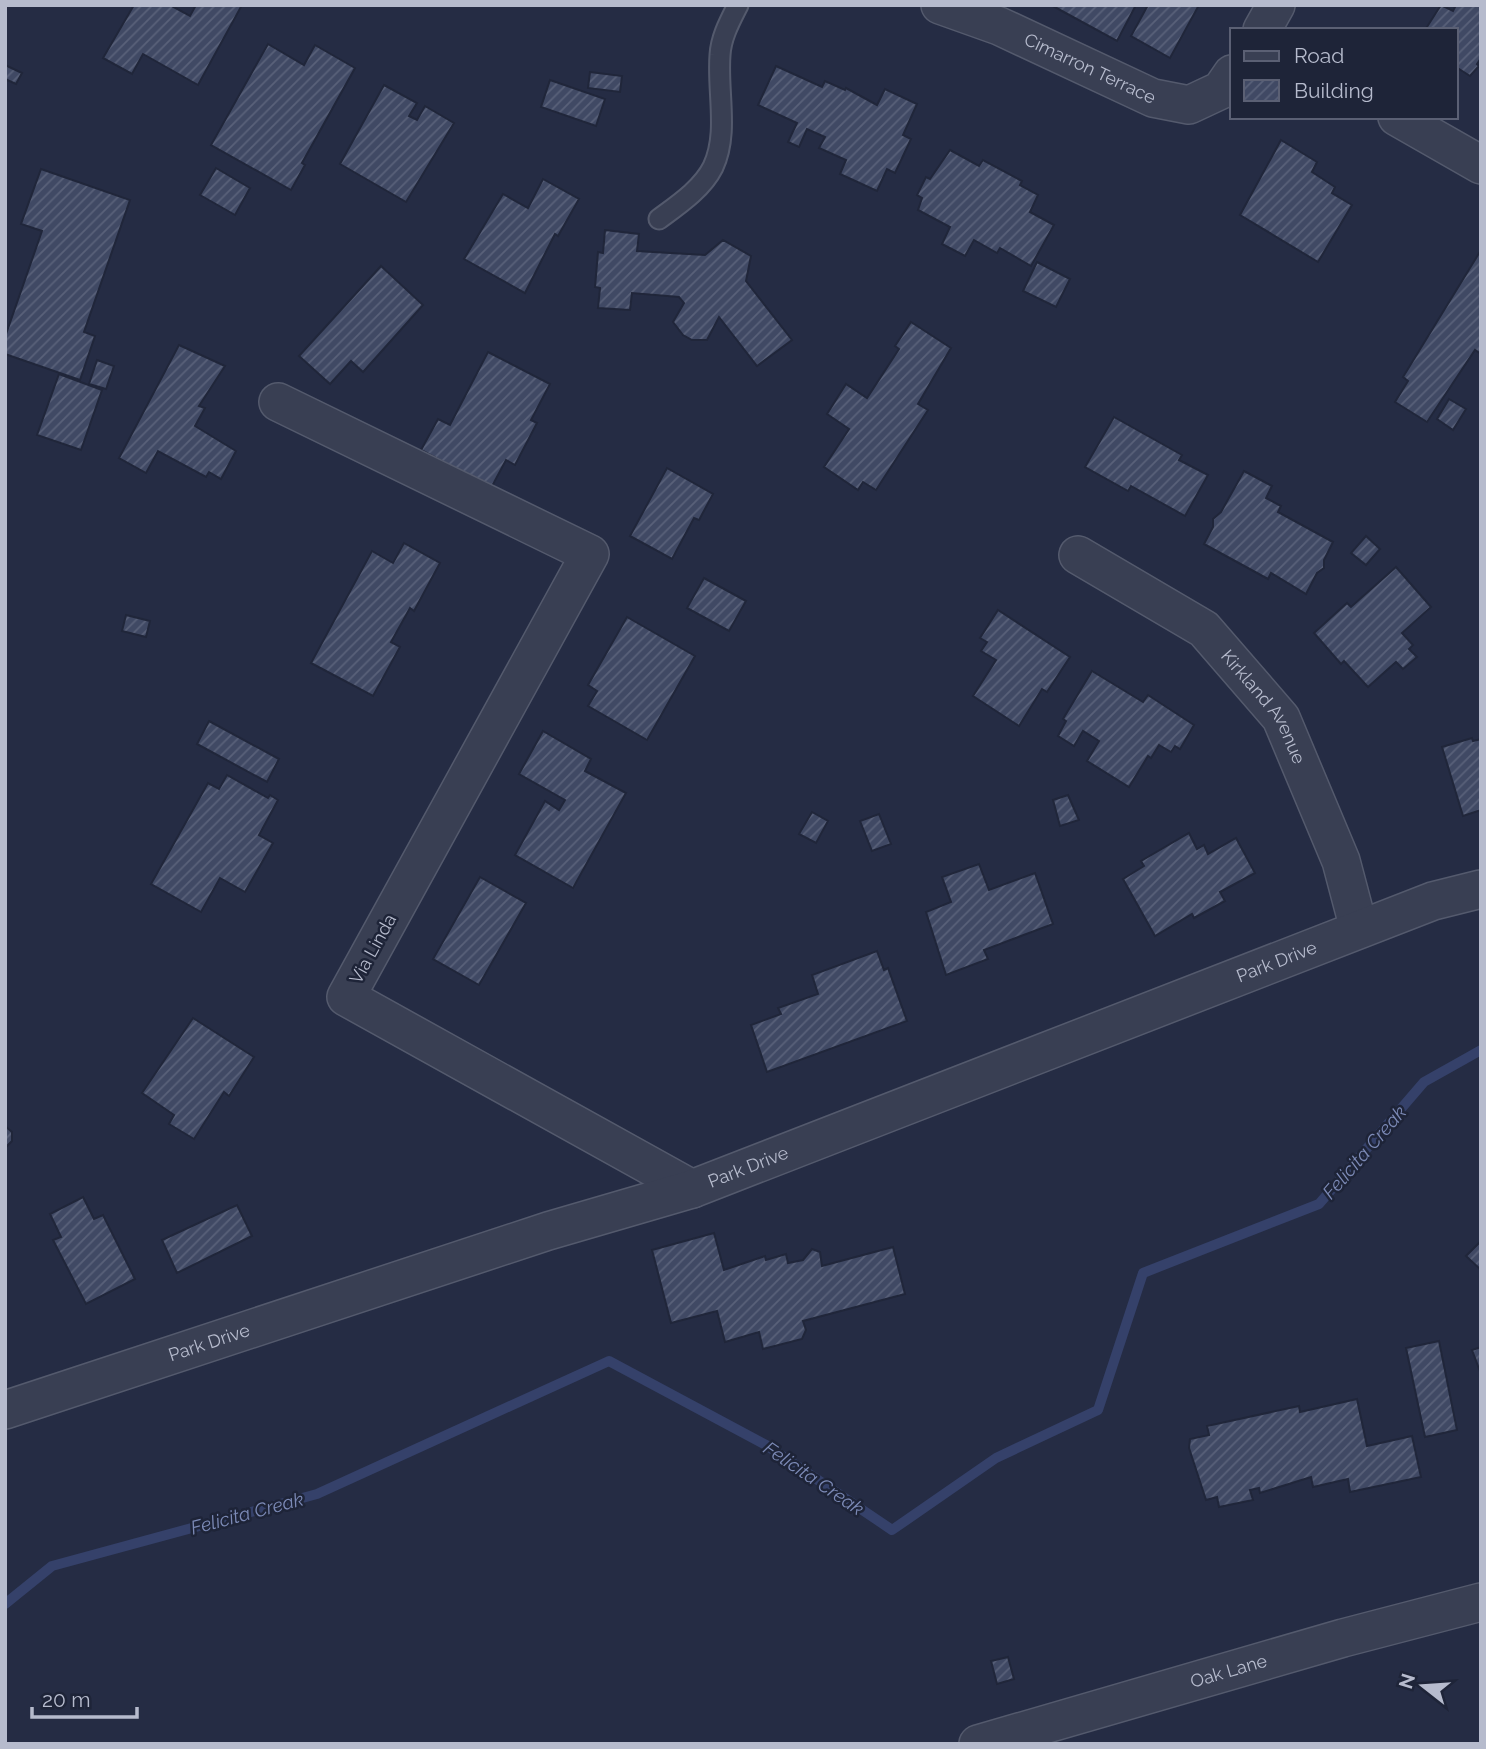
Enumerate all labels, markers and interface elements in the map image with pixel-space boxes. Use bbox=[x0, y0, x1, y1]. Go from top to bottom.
street label: Cimarron Terrace bbox=[1021, 28, 1160, 108]
legend bbox=[1230, 28, 1458, 119]
text: Road bbox=[1294, 43, 1344, 68]
text: Building bbox=[1294, 78, 1374, 103]
street label: Kirkland Avenue bbox=[1217, 646, 1310, 767]
street label: Via Linda bbox=[345, 910, 400, 987]
street label: Park Drive bbox=[1233, 936, 1320, 986]
water label: Felicita Creak bbox=[1318, 1101, 1410, 1203]
street label: Park Drive bbox=[705, 1141, 792, 1192]
street label: Park Drive bbox=[166, 1319, 253, 1365]
water label: Felicita Creak bbox=[760, 1436, 868, 1520]
water label: Felicita Creak bbox=[188, 1487, 306, 1539]
street label: Oak Lane bbox=[1188, 1650, 1270, 1692]
north arrow bbox=[1388, 1651, 1458, 1721]
text: N bbox=[1394, 1671, 1419, 1691]
scale bar bbox=[32, 1676, 136, 1720]
text: 20 m bbox=[42, 1687, 90, 1712]

